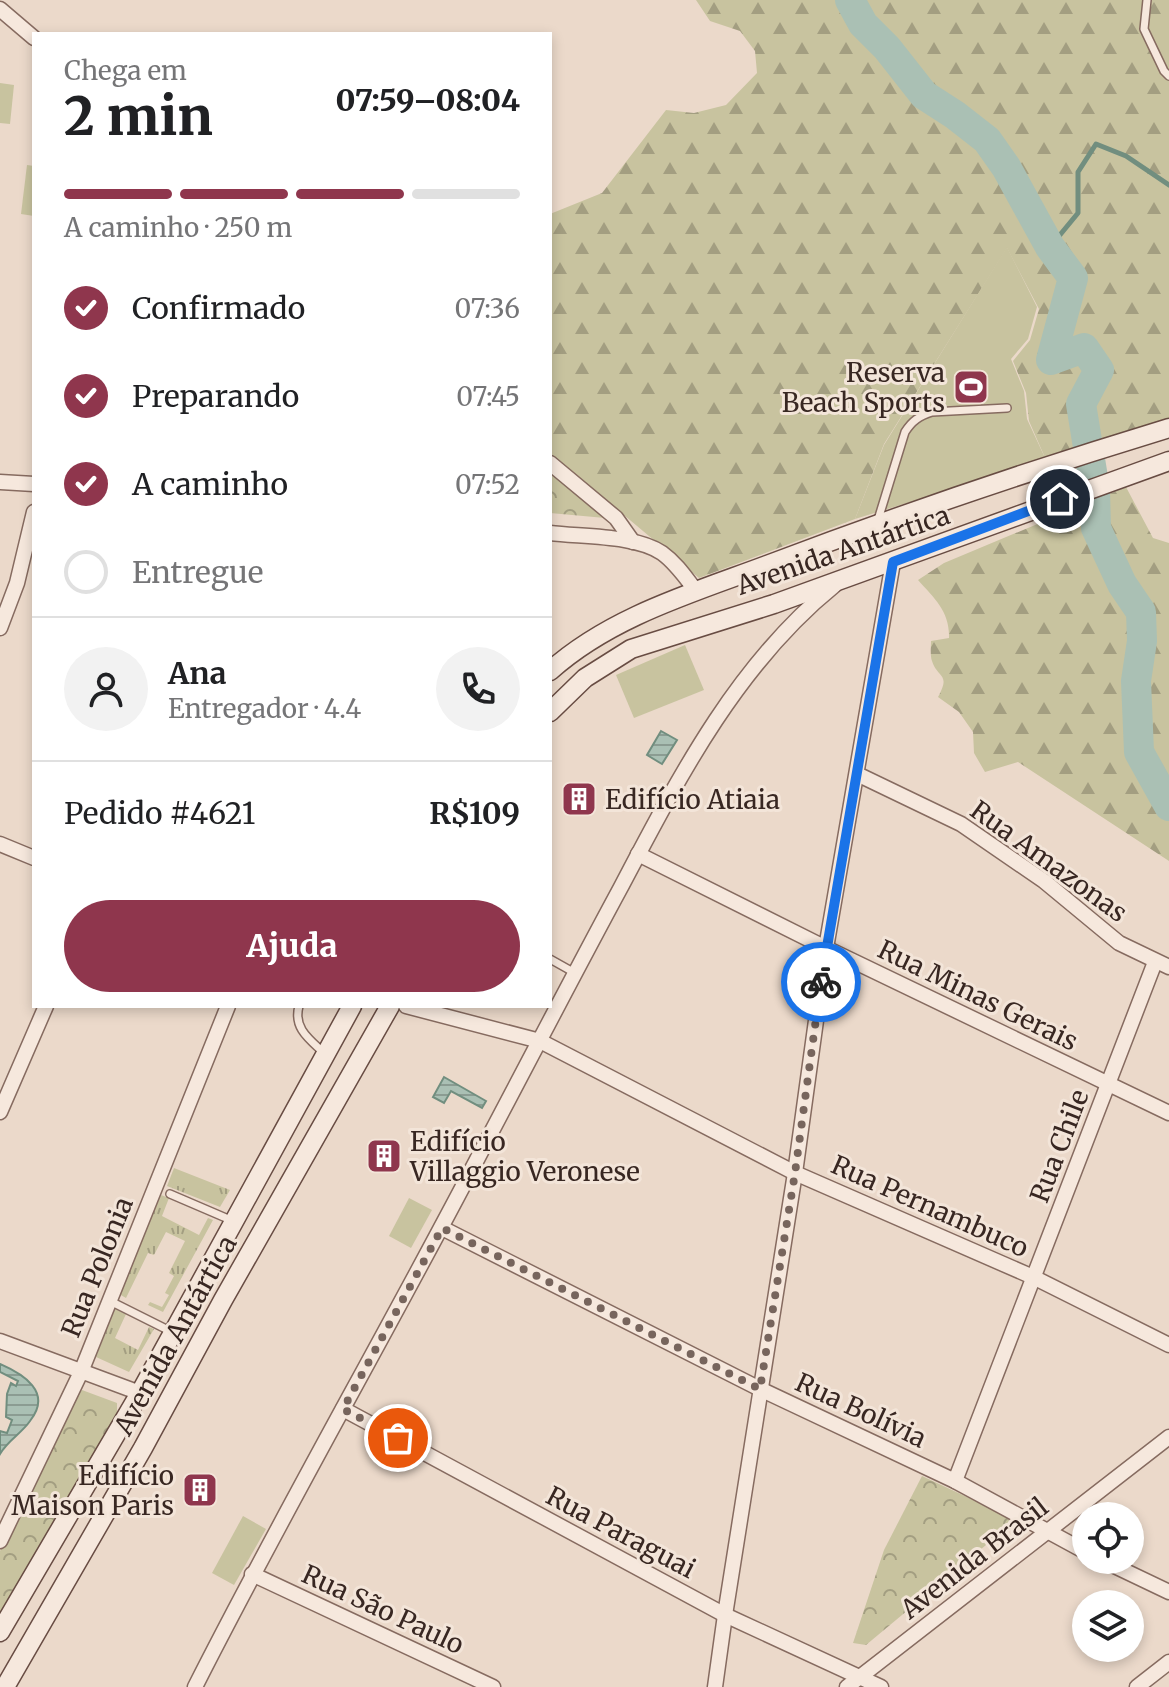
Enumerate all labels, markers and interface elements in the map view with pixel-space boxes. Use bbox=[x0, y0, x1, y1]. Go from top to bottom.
text: Chega em bbox=[64, 54, 187, 87]
text: 07:59–08:04 bbox=[336, 81, 520, 119]
text: 2 min bbox=[64, 84, 213, 149]
text: A caminho · 250 m bbox=[64, 211, 292, 244]
icon: check bbox=[64, 286, 108, 330]
text: Confirmado bbox=[132, 289, 305, 327]
text: 07:36 bbox=[455, 292, 520, 325]
place label: Reserva Beach Sports bbox=[782, 356, 945, 419]
sports icon: Reserva Beach Sports bbox=[952, 368, 990, 406]
icon: check bbox=[64, 374, 108, 418]
text: Preparando bbox=[132, 377, 299, 415]
text: 07:45 bbox=[456, 380, 520, 413]
icon: check bbox=[64, 462, 108, 506]
text: A caminho bbox=[132, 465, 288, 503]
pin bbox=[1026, 465, 1094, 533]
text: 07:52 bbox=[455, 468, 520, 501]
icon: home bbox=[1038, 477, 1082, 521]
street label: Avenida Antártica bbox=[731, 498, 954, 602]
text: Entregue bbox=[132, 553, 263, 591]
button: person bbox=[64, 647, 148, 731]
button: phone bbox=[436, 647, 520, 731]
text: Ana bbox=[168, 654, 226, 692]
text: Entregador · 4.4 bbox=[168, 692, 361, 725]
building icon: Edifício Atiaia bbox=[560, 780, 598, 818]
place label: Edifício Atiaia bbox=[605, 783, 780, 816]
street label: Rua Amazonas bbox=[964, 793, 1134, 929]
text: Pedido #4621 bbox=[64, 794, 255, 832]
text: R$109 bbox=[429, 794, 520, 832]
button: Ajuda bbox=[64, 900, 520, 992]
street label: Rua Minas Gerais bbox=[873, 932, 1083, 1058]
courier bbox=[781, 942, 861, 1022]
icon: bike bbox=[799, 960, 843, 1004]
street label: Rua Chile bbox=[1022, 1085, 1096, 1207]
place label: Edifício Villaggio Veronese bbox=[409, 1125, 640, 1188]
building icon: Edifício Villaggio Veronese bbox=[365, 1137, 403, 1175]
street label: Rua Pernambuco bbox=[826, 1148, 1034, 1264]
street label: Rua Polonia bbox=[54, 1192, 140, 1342]
street label: Avenida Antártica bbox=[106, 1229, 244, 1441]
street label: Rua Bolívia bbox=[790, 1365, 932, 1455]
pin bbox=[364, 1404, 432, 1472]
icon: bag bbox=[376, 1416, 420, 1460]
place label: Edifício Maison Paris bbox=[11, 1459, 174, 1522]
building icon: Edifício Maison Paris bbox=[181, 1471, 219, 1509]
street label: Rua Paraguai bbox=[541, 1479, 701, 1585]
street label: Avenida Brasil bbox=[893, 1490, 1054, 1626]
map controls bbox=[1072, 1502, 1144, 1662]
button: locate bbox=[1072, 1502, 1144, 1574]
street label: Rua São Paulo bbox=[297, 1557, 469, 1661]
button: layers bbox=[1072, 1590, 1144, 1662]

